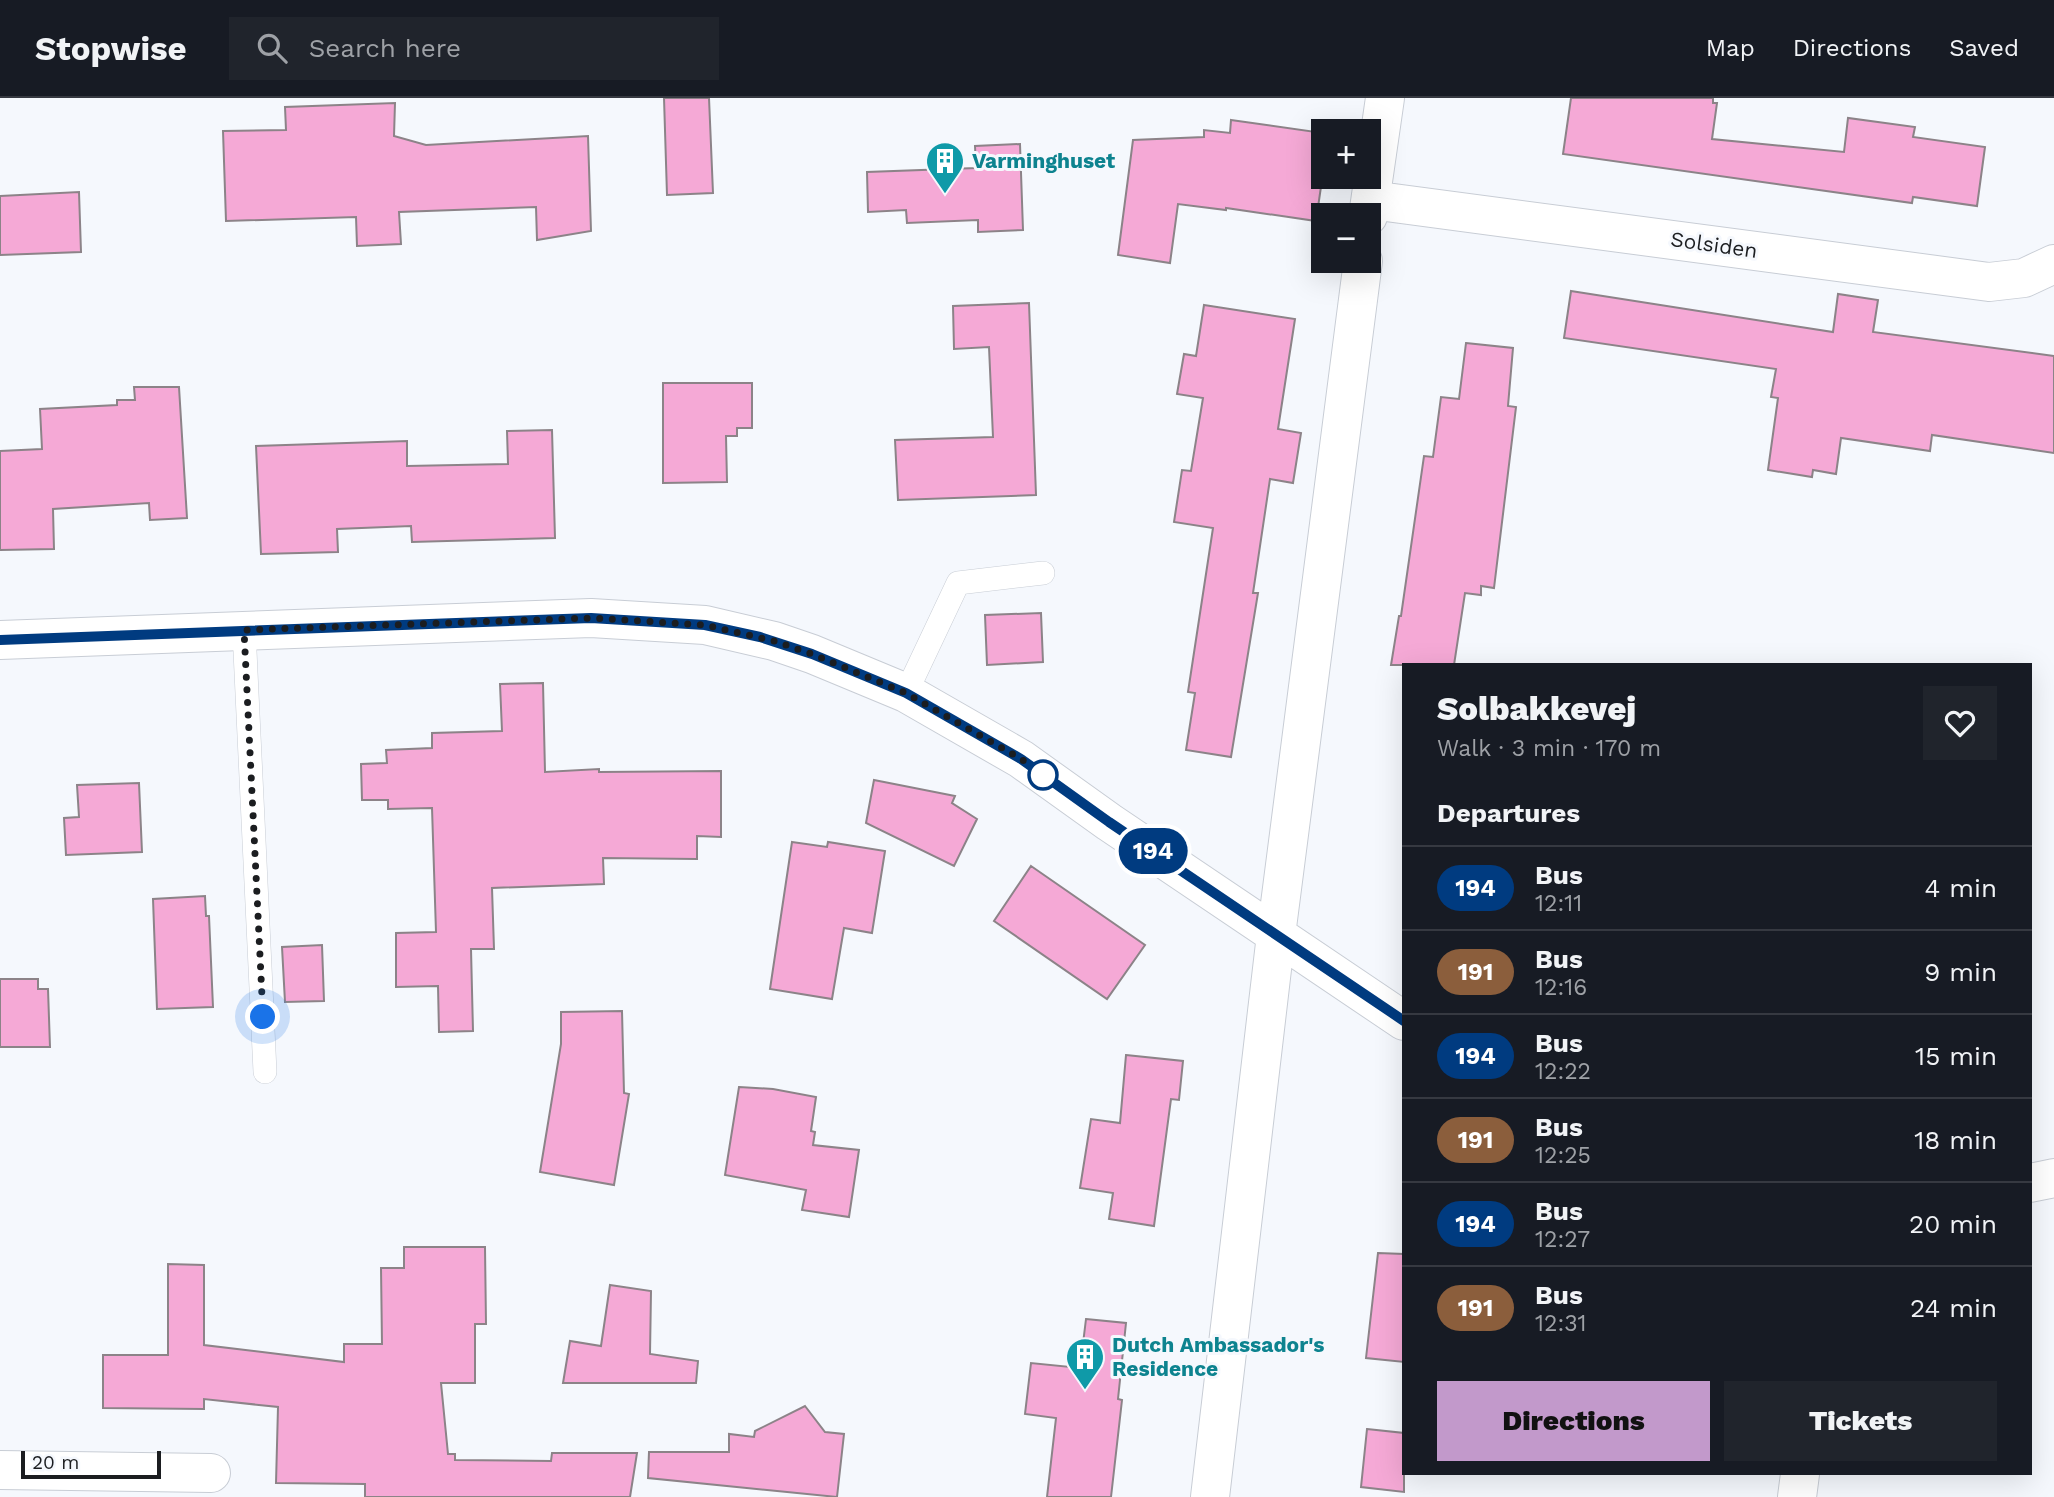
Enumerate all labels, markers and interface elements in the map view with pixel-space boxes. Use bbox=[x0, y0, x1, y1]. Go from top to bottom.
search box bbox=[229, 17, 719, 80]
text: Stopwise bbox=[35, 29, 187, 68]
icon: search bbox=[253, 29, 291, 67]
text: Search here bbox=[309, 33, 461, 63]
text: Map bbox=[1706, 34, 1755, 62]
text: Directions bbox=[1793, 34, 1911, 62]
text: Saved bbox=[1949, 34, 2019, 62]
map controls bbox=[1311, 119, 1381, 273]
button: + bbox=[1311, 119, 1381, 189]
building icon: Varminghuset bbox=[924, 140, 966, 195]
place label: Varminghuset bbox=[972, 148, 1115, 173]
button: − bbox=[1311, 203, 1381, 273]
street label: Solsiden bbox=[1669, 226, 1759, 263]
button: heart bbox=[1923, 686, 1997, 760]
text: Solbakkevej bbox=[1437, 689, 1636, 728]
text: Walk · 3 min · 170 m bbox=[1437, 735, 1661, 762]
unlabelled marker bbox=[1028, 760, 1058, 790]
text: Departures bbox=[1437, 798, 1580, 828]
line badge: 194 bbox=[1113, 828, 1193, 874]
text: 194 bbox=[1133, 837, 1173, 865]
text: Bus bbox=[1535, 860, 1583, 890]
text: 4 min bbox=[1924, 873, 1997, 903]
text: 194 bbox=[1455, 874, 1496, 902]
text: 12:11 bbox=[1535, 890, 1582, 917]
text: Bus bbox=[1535, 944, 1583, 974]
text: 9 min bbox=[1924, 957, 1997, 987]
text: 191 bbox=[1458, 958, 1493, 986]
text: 12:16 bbox=[1535, 974, 1587, 1001]
your location bbox=[245, 999, 280, 1034]
text: Bus bbox=[1535, 1028, 1583, 1058]
text: 15 min bbox=[1915, 1041, 1997, 1071]
text: 194 bbox=[1455, 1042, 1496, 1070]
text: 12:22 bbox=[1535, 1058, 1591, 1085]
text: Bus bbox=[1535, 1112, 1583, 1142]
text: 18 min bbox=[1914, 1125, 1997, 1155]
text: 191 bbox=[1458, 1126, 1493, 1154]
text: 12:25 bbox=[1535, 1142, 1591, 1169]
text: Bus bbox=[1535, 1196, 1583, 1226]
text: 20 min bbox=[1909, 1209, 1997, 1239]
text: 194 bbox=[1455, 1210, 1496, 1238]
text: 12:27 bbox=[1535, 1226, 1590, 1253]
text: Bus bbox=[1535, 1280, 1583, 1310]
text: 24 min bbox=[1910, 1293, 1997, 1323]
text: 191 bbox=[1458, 1294, 1493, 1322]
text: 12:31 bbox=[1535, 1310, 1587, 1337]
place label: Dutch Ambassador's Residence bbox=[1112, 1332, 1325, 1381]
building icon: Dutch Ambassador's Residence bbox=[1064, 1336, 1106, 1391]
button: Directions bbox=[1437, 1381, 1710, 1461]
button: Tickets bbox=[1724, 1381, 1997, 1461]
scale bar bbox=[21, 1448, 161, 1480]
text: 20 m bbox=[32, 1451, 79, 1474]

